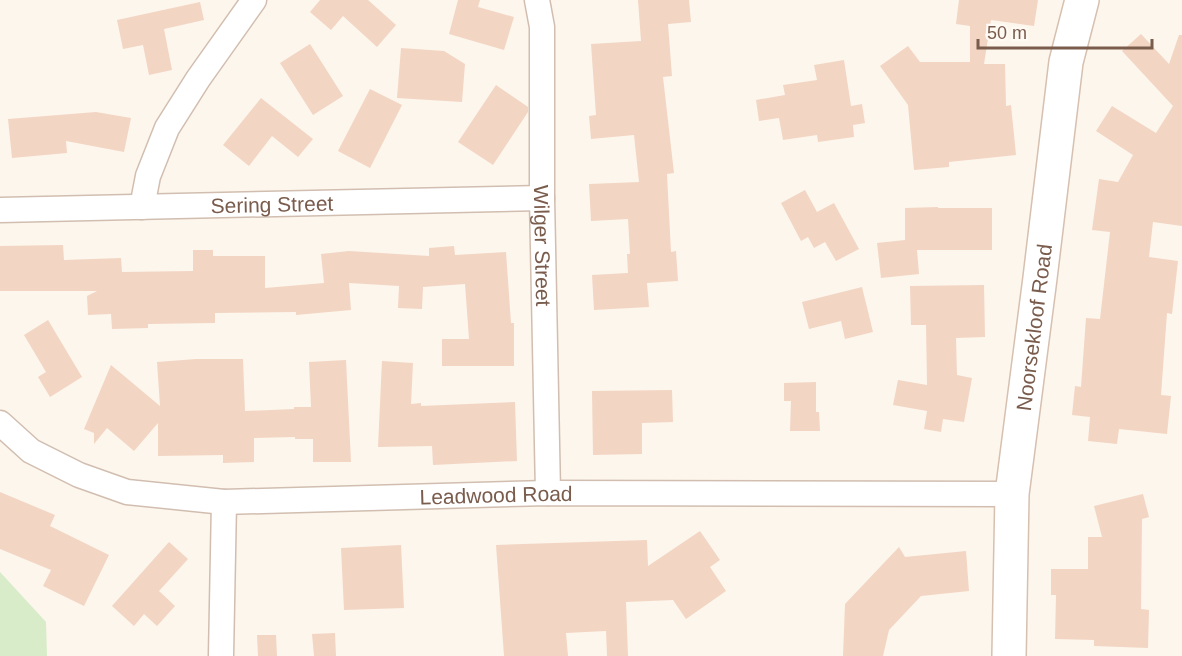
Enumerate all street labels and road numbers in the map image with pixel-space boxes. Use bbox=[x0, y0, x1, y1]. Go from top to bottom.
street label: Wilger Street bbox=[531, 185, 556, 307]
street label: Sering Street bbox=[210, 191, 334, 217]
street label: Noorsekloof Road bbox=[1011, 243, 1056, 412]
street label: Leadwood Road bbox=[419, 481, 573, 508]

